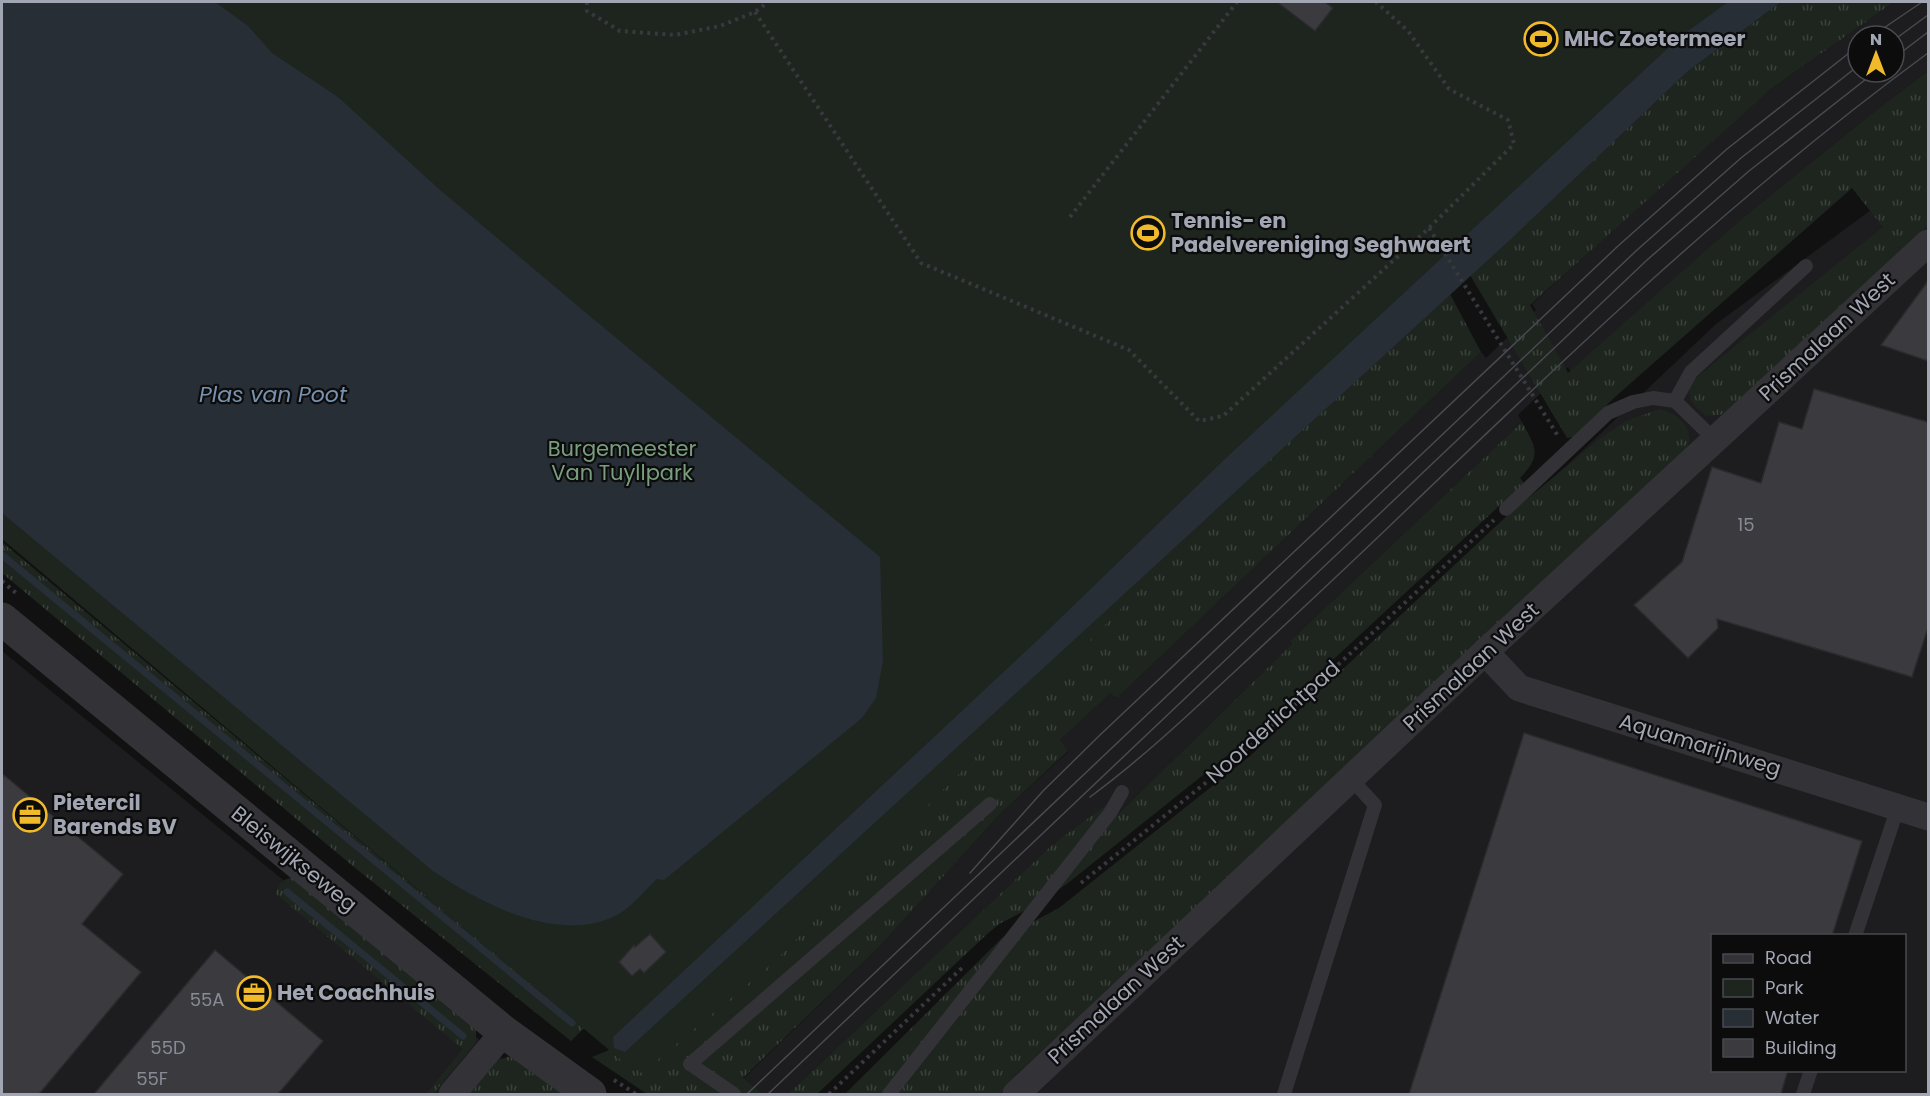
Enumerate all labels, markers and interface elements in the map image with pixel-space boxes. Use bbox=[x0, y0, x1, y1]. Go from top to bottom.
sports icon: MHC Zoetermeer bbox=[1523, 21, 1559, 57]
place label: MHC Zoetermeer bbox=[1564, 24, 1745, 53]
north arrow bbox=[1846, 24, 1906, 84]
text: N bbox=[1870, 28, 1882, 51]
place label: Tennis- en Padelvereniging Seghwaert bbox=[1171, 206, 1471, 259]
sports icon: Tennis- en Padelvereniging Seghwaert bbox=[1130, 215, 1166, 251]
street label: Prismalaan West bbox=[1752, 266, 1901, 407]
water label: Plas van Poot bbox=[199, 379, 348, 410]
park label: Burgemeester Van Tuyllpark bbox=[548, 434, 696, 487]
house number: 15 bbox=[1737, 512, 1755, 537]
street label: Prismalaan West bbox=[1396, 596, 1545, 737]
street label: Noorderlichtpad bbox=[1199, 654, 1346, 790]
street label: Aquamarijnweg bbox=[1616, 706, 1785, 783]
place label: Pietercil Barends BV bbox=[53, 788, 177, 841]
office icon: Pietercil Barends BV bbox=[12, 797, 48, 833]
street label: Bleiswijkseweg bbox=[225, 799, 363, 918]
street label: Prismalaan West bbox=[1041, 929, 1190, 1070]
legend bbox=[1711, 934, 1906, 1072]
text: Road bbox=[1765, 945, 1812, 970]
office icon: Het Coachhuis bbox=[236, 975, 272, 1011]
text: Park bbox=[1765, 975, 1804, 1000]
place label: Het Coachhuis bbox=[277, 978, 435, 1007]
house number: 55A bbox=[190, 987, 224, 1012]
text: Water bbox=[1765, 1005, 1819, 1030]
house number: 55D bbox=[150, 1035, 186, 1060]
text: Building bbox=[1765, 1035, 1837, 1060]
house number: 55F bbox=[136, 1066, 168, 1091]

